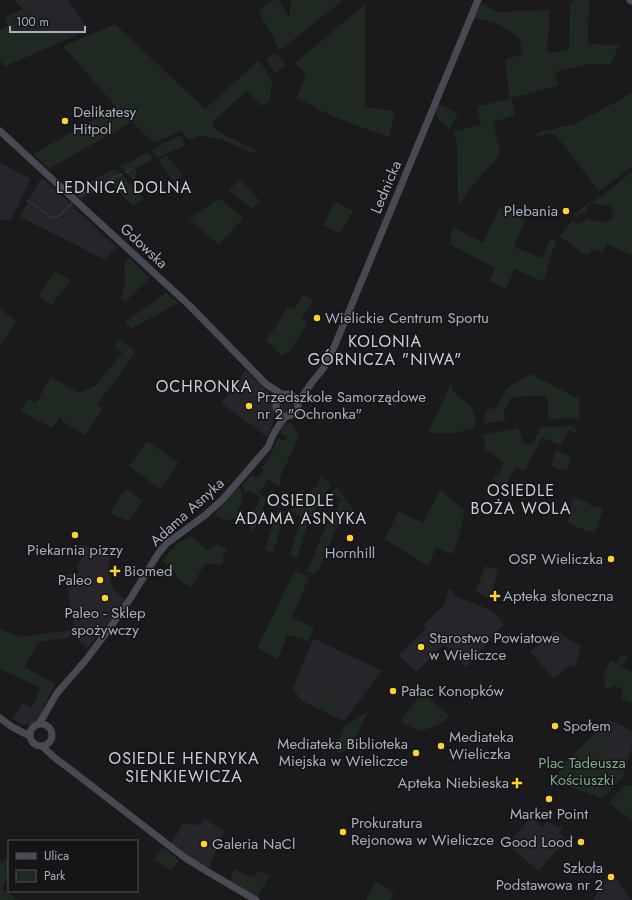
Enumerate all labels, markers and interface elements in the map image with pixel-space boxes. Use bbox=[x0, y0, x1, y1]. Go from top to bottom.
scale bar bbox=[10, 8, 85, 34]
text: 100 m bbox=[16, 13, 49, 31]
place label: Delikatesy Hitpol bbox=[73, 101, 136, 140]
marker: Delikatesy Hitpol bbox=[60, 116, 70, 126]
street label: Lednicka bbox=[365, 157, 407, 217]
district label: LEDNICA DOLNA bbox=[56, 176, 192, 199]
place label: Plebania bbox=[504, 200, 558, 222]
marker: Plebania bbox=[561, 206, 571, 216]
street label: Gdowska bbox=[115, 218, 173, 274]
place label: Wielickie Centrum Sportu bbox=[325, 307, 489, 329]
marker: Wielickie Centrum Sportu bbox=[312, 313, 322, 323]
district label: KOLONIA GÓRNICZA "NIWA" bbox=[308, 330, 462, 371]
district label: OCHRONKA bbox=[156, 375, 252, 398]
place label: Przedszkole Samorządowe nr 2 "Ochronka" bbox=[257, 386, 426, 425]
marker: Przedszkole Samorządowe nr 2 "Ochronka" bbox=[244, 401, 254, 411]
street label: Adama Asnyka bbox=[145, 473, 229, 551]
district label: OSIEDLE BOŻA WOLA bbox=[470, 479, 572, 520]
district label: OSIEDLE ADAMA ASNYKA bbox=[235, 489, 367, 530]
marker: Piekarnia pizzy bbox=[70, 530, 80, 540]
marker: Hornhill bbox=[345, 533, 355, 543]
place label: Piekarnia pizzy bbox=[27, 539, 123, 561]
place label: Hornhill bbox=[325, 542, 375, 564]
place label: OSP Wieliczka bbox=[508, 548, 603, 570]
marker: OSP Wieliczka bbox=[606, 554, 616, 564]
place label: Biomed bbox=[124, 560, 172, 582]
marker: Biomed bbox=[109, 565, 121, 577]
place label: Paleo bbox=[58, 569, 92, 591]
marker: Paleo bbox=[95, 575, 105, 585]
place label: Apteka słoneczna bbox=[503, 585, 614, 607]
marker: Apteka słoneczna bbox=[490, 591, 500, 601]
marker: Paleo - Sklep spożywczy bbox=[100, 593, 110, 603]
place label: Paleo - Sklep spożywczy bbox=[64, 602, 146, 641]
place label: Starostwo Powiatowe w Wieliczce bbox=[429, 627, 560, 666]
marker: Starostwo Powiatowe w Wieliczce bbox=[416, 642, 426, 652]
place label: Pałac Konopków bbox=[401, 680, 504, 702]
marker: Pałac Konopków bbox=[388, 686, 398, 696]
place label: Społem bbox=[563, 715, 611, 737]
marker: Społem bbox=[550, 721, 560, 731]
place label: Mediateka Wieliczka bbox=[449, 726, 514, 765]
place label: Mediateka Biblioteka Miejska w Wieliczce bbox=[277, 733, 408, 772]
marker: Mediateka Wieliczka bbox=[436, 741, 446, 751]
district label: OSIEDLE HENRYKA SIENKIEWICZA bbox=[109, 747, 259, 788]
marker: Mediateka Biblioteka Miejska w Wieliczce bbox=[411, 748, 421, 758]
park label: Plac Tadeusza Kościuszki bbox=[538, 752, 626, 791]
place label: Apteka Niebieska bbox=[398, 772, 509, 794]
marker: Apteka Niebieska bbox=[512, 778, 522, 788]
marker: Market Point bbox=[544, 794, 554, 804]
place label: Market Point bbox=[510, 803, 588, 825]
place label: Prokuratura Rejonowa w Wieliczce bbox=[351, 812, 494, 851]
marker: Prokuratura Rejonowa w Wieliczce bbox=[338, 827, 348, 837]
place label: Good Lood bbox=[500, 831, 573, 853]
place label: Galeria NaCl bbox=[212, 833, 295, 855]
marker: Good Lood bbox=[576, 837, 586, 847]
marker: Galeria NaCl bbox=[199, 839, 209, 849]
legend bbox=[8, 840, 138, 892]
text: Ulica bbox=[44, 847, 69, 865]
place label: Szkoła Podstawowa nr 2 bbox=[496, 857, 603, 896]
text: Park bbox=[44, 867, 66, 885]
marker: Szkoła Podstawowa nr 2 bbox=[606, 872, 616, 882]

